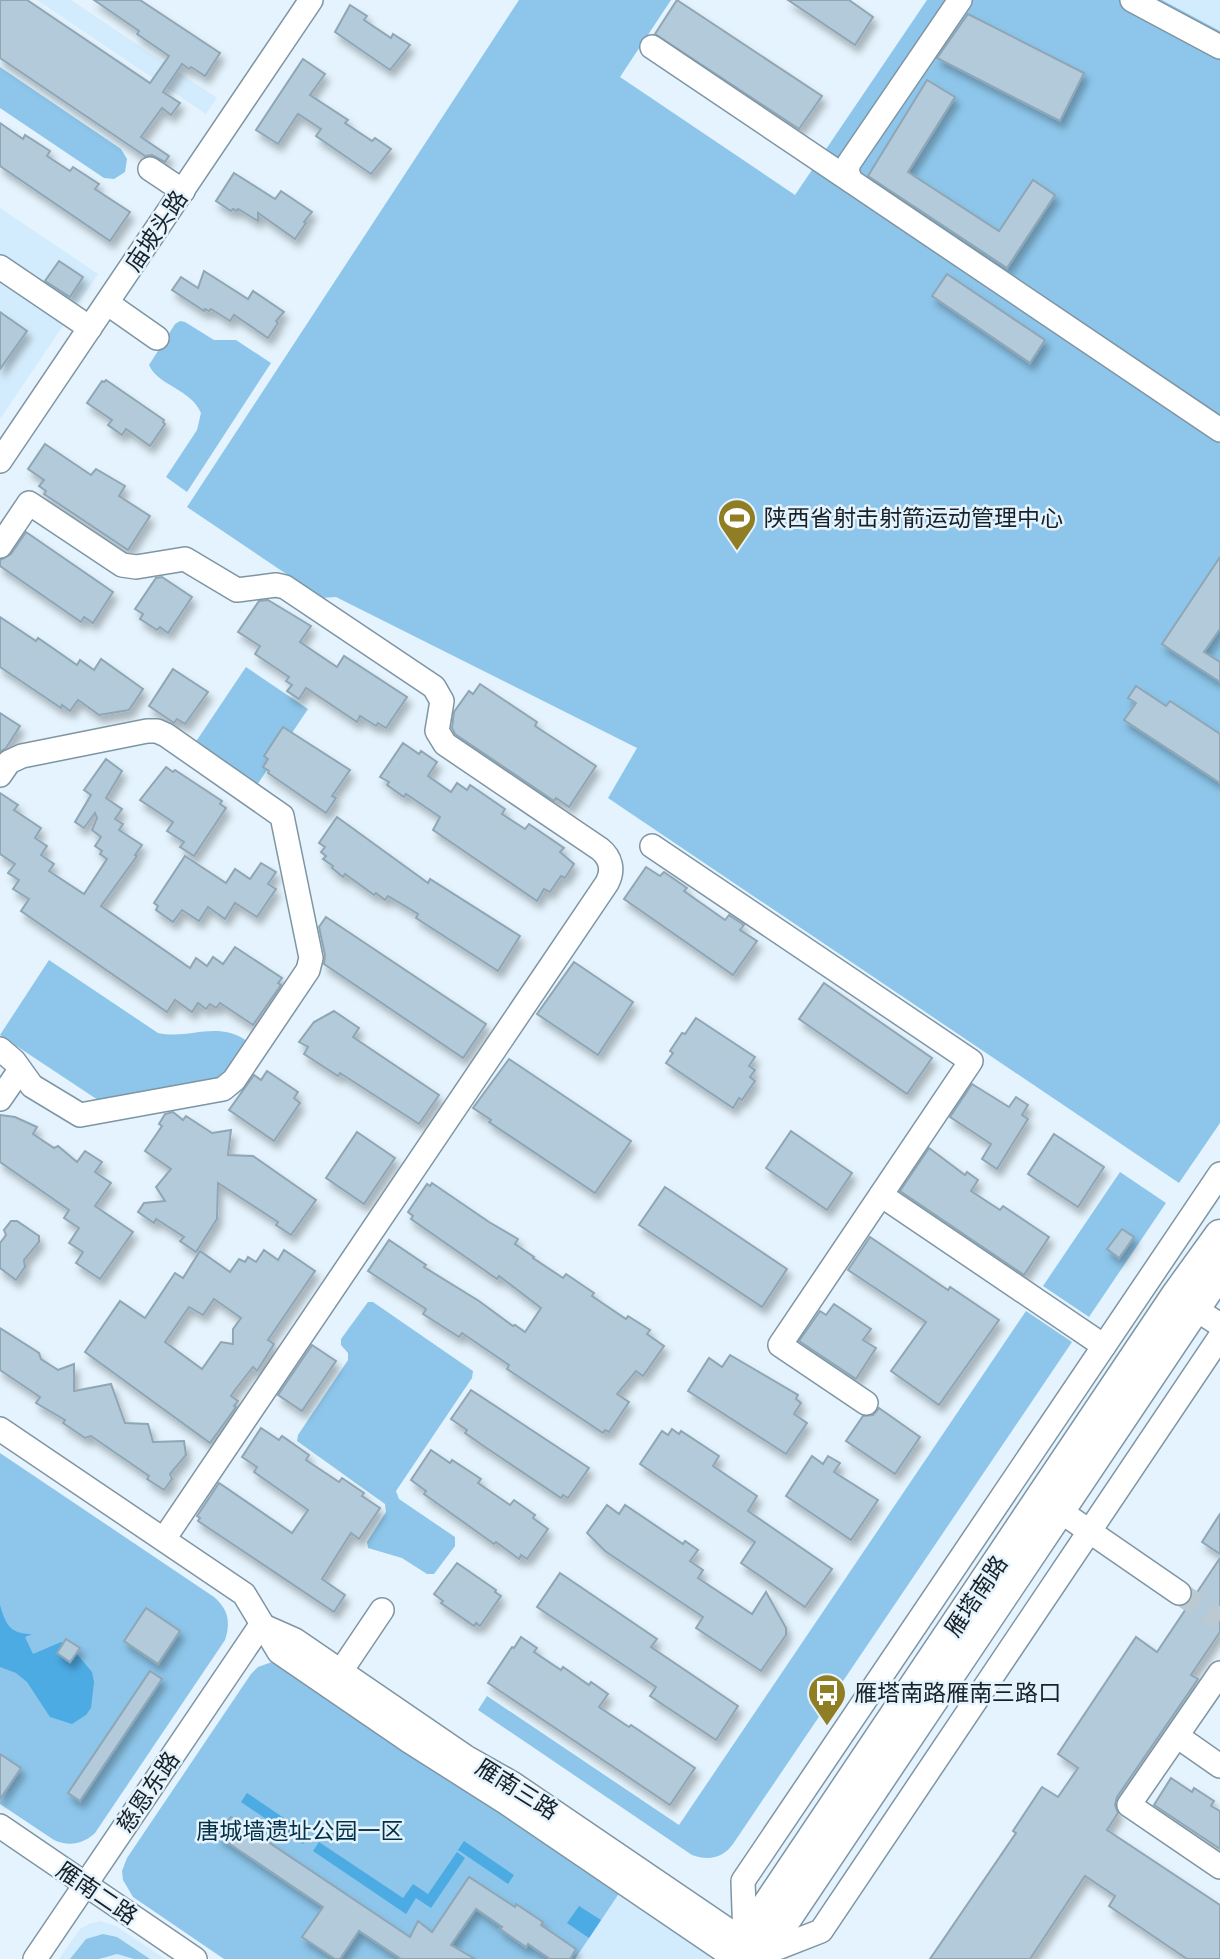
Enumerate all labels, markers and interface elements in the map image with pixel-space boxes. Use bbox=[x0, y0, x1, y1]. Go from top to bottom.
street label: 庙坡头路 bbox=[118, 184, 194, 278]
sports icon: 陕西省射击射箭运动管理中心 bbox=[716, 497, 758, 552]
place label: 陕西省射击射箭运动管理中心 bbox=[764, 503, 1063, 533]
street label: 雁塔南路 bbox=[938, 1549, 1014, 1643]
bus stop icon: 雁塔南路雁南三路口 bbox=[806, 1672, 848, 1727]
place label: 雁塔南路雁南三路口 bbox=[854, 1678, 1061, 1708]
street label: 慈恩东路 bbox=[110, 1745, 186, 1839]
street label: 雁南三路 bbox=[470, 1752, 564, 1826]
park label: 唐城墙遗址公园一区 bbox=[197, 1816, 404, 1846]
street label: 雁南二路 bbox=[50, 1855, 144, 1931]

